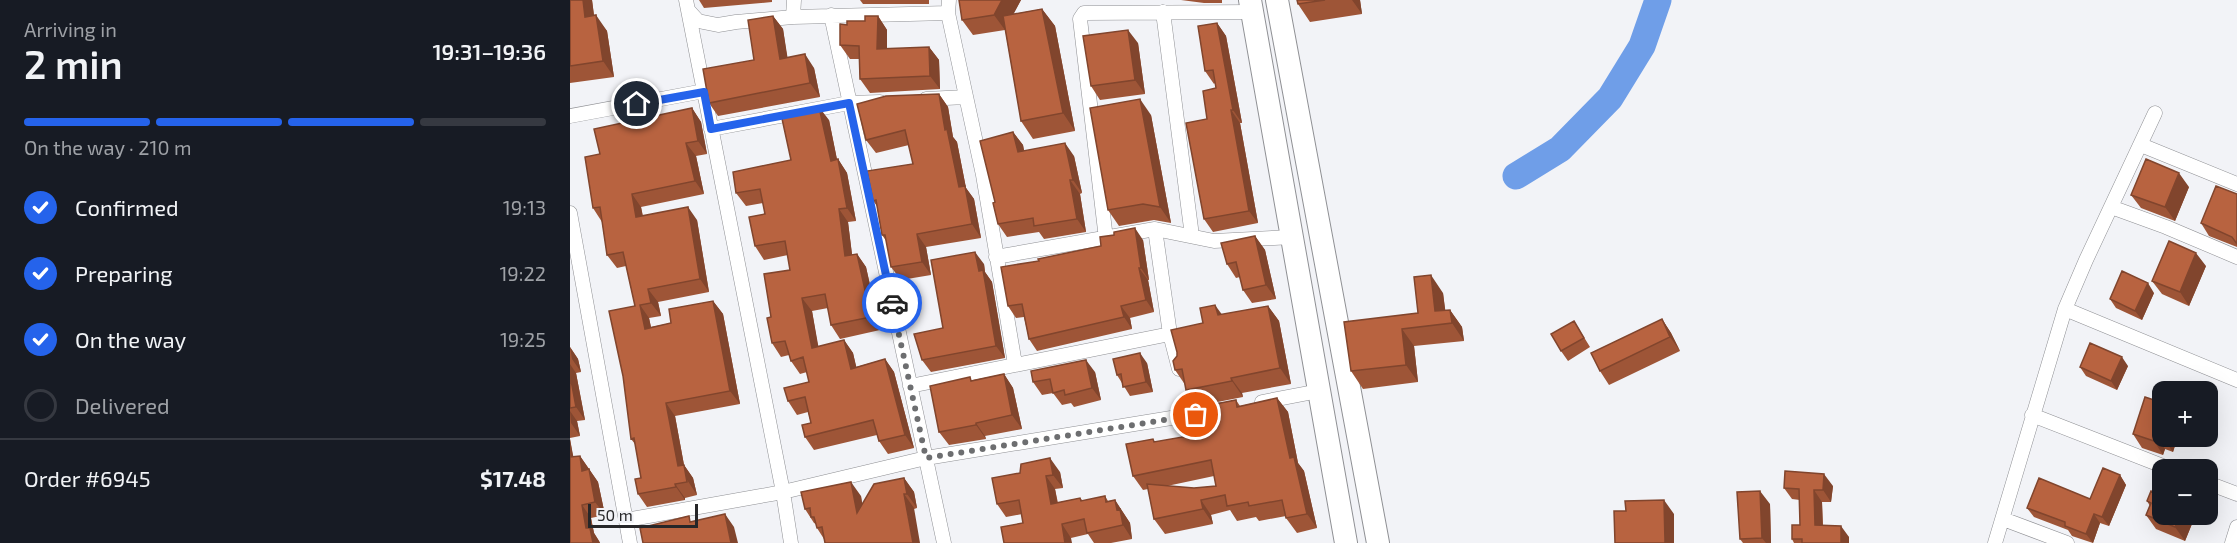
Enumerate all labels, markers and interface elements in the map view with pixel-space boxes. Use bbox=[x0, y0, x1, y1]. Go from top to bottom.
text: Arriving in bbox=[24, 17, 117, 41]
text: 19:31–19:36 bbox=[432, 38, 546, 64]
text: 2 min bbox=[24, 40, 123, 87]
pin bbox=[611, 78, 662, 129]
icon: home bbox=[620, 87, 653, 120]
text: On the way · 210 m bbox=[24, 135, 192, 159]
icon: check bbox=[24, 191, 57, 224]
text: Confirmed bbox=[75, 194, 179, 220]
text: 19:13 bbox=[503, 195, 546, 219]
icon: check bbox=[24, 257, 57, 290]
text: Preparing bbox=[75, 260, 173, 286]
text: 19:22 bbox=[499, 261, 546, 285]
courier bbox=[862, 273, 922, 333]
icon: car bbox=[876, 287, 909, 320]
icon: check bbox=[24, 323, 57, 356]
text: On the way bbox=[75, 326, 186, 352]
text: 19:25 bbox=[500, 327, 546, 351]
map controls bbox=[2152, 381, 2218, 525]
button: + bbox=[2152, 381, 2218, 447]
pin bbox=[1170, 389, 1221, 440]
text: Delivered bbox=[75, 392, 170, 418]
icon: bag bbox=[1179, 398, 1212, 431]
button: − bbox=[2152, 459, 2218, 525]
text: Order #6945 bbox=[24, 465, 151, 491]
text: $17.48 bbox=[480, 465, 546, 491]
scale bar bbox=[588, 501, 698, 528]
text: 50 m bbox=[597, 505, 633, 524]

